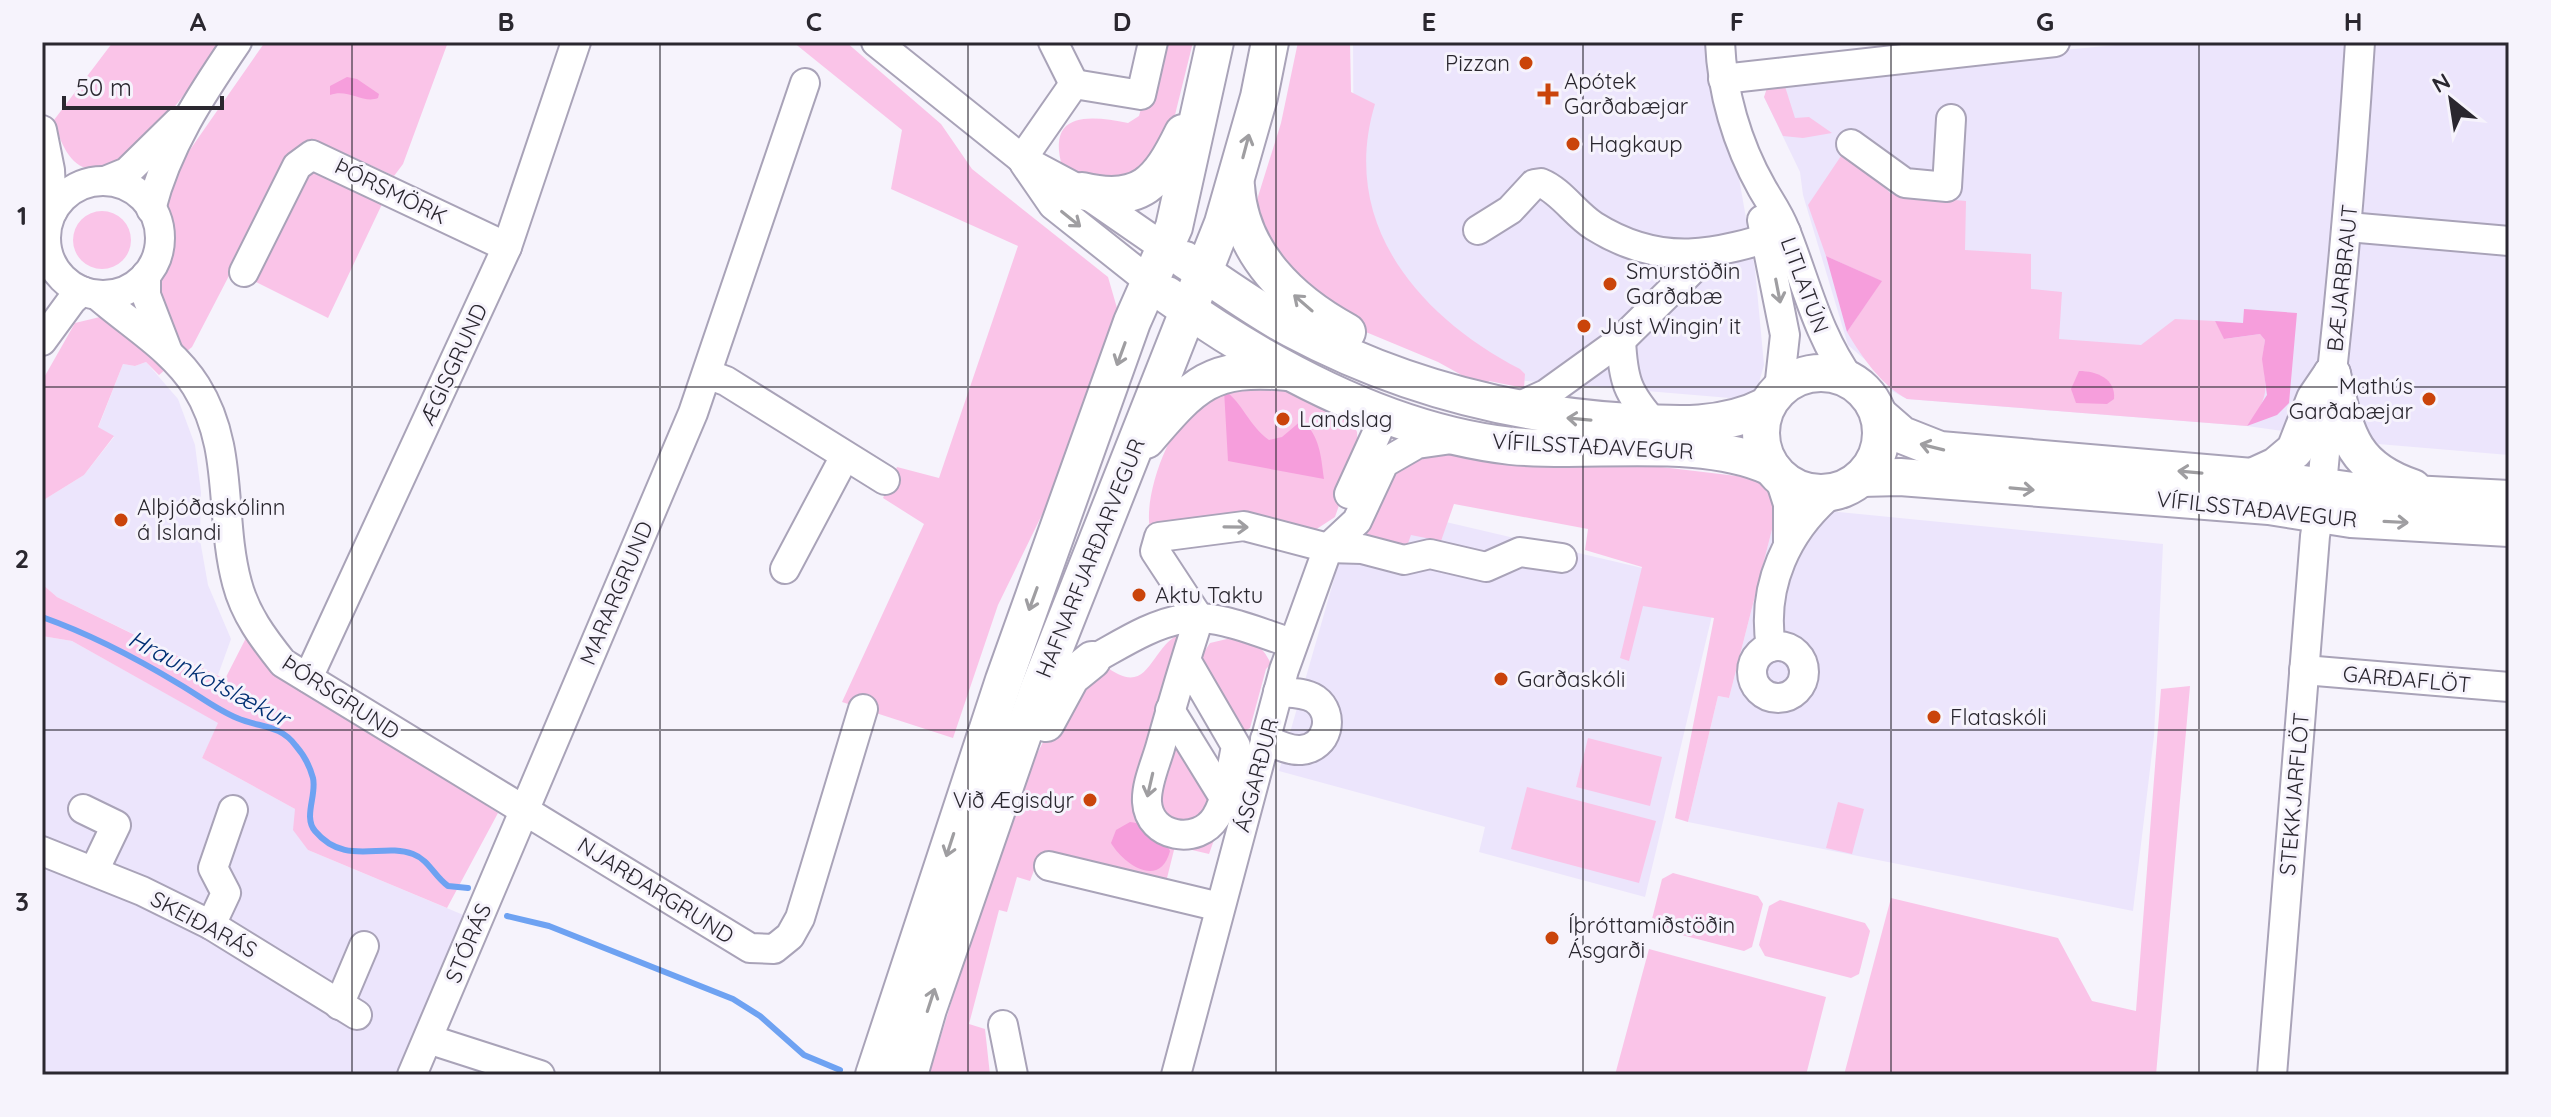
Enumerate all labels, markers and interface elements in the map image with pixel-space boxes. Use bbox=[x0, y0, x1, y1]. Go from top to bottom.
text: A bbox=[190, 5, 207, 38]
text: B bbox=[497, 5, 515, 38]
text: C bbox=[806, 5, 822, 38]
text: D bbox=[1113, 5, 1131, 38]
text: E bbox=[1422, 5, 1436, 38]
text: F bbox=[1730, 5, 1744, 38]
text: G bbox=[2036, 5, 2054, 38]
text: H bbox=[2344, 5, 2362, 38]
place label: Pizzan bbox=[1445, 49, 1510, 77]
marker: Pizzan bbox=[1517, 54, 1535, 72]
scale bar bbox=[64, 60, 222, 110]
north arrow bbox=[2411, 60, 2491, 140]
place label: Apótek Garðabæjar bbox=[1564, 67, 1689, 120]
text: N bbox=[2427, 67, 2455, 99]
text: 50 m bbox=[76, 72, 132, 102]
marker: Apótek Garðabæjar bbox=[1539, 85, 1557, 103]
place label: Hagkaup bbox=[1589, 130, 1683, 158]
one-way arrow bbox=[1239, 133, 1254, 159]
marker: Hagkaup bbox=[1564, 135, 1582, 153]
street label: ÞÓRSMÖRK bbox=[330, 152, 452, 230]
text: 1 bbox=[17, 199, 27, 232]
street label: BÆJARBRAUT bbox=[2320, 203, 2364, 353]
one-way arrow bbox=[1060, 210, 1081, 228]
street label: LITLATÚN bbox=[1775, 233, 1835, 337]
place label: Smurstöðin Garðabæ bbox=[1626, 257, 1741, 310]
marker: Smurstöðin Garðabæ bbox=[1601, 275, 1619, 293]
one-way arrow bbox=[1771, 278, 1786, 304]
one-way arrow bbox=[1294, 295, 1314, 313]
street label: ÆGISGRUND bbox=[413, 299, 493, 429]
place label: Just Wingin' it bbox=[1600, 312, 1741, 340]
marker: Just Wingin' it bbox=[1575, 317, 1593, 335]
one-way arrow bbox=[1112, 342, 1127, 367]
place label: Mathús Garðabæjar bbox=[2289, 372, 2414, 425]
marker: Mathús Garðabæjar bbox=[2420, 390, 2438, 408]
place label: Landslag bbox=[1299, 405, 1393, 433]
marker: Landslag bbox=[1274, 410, 1292, 428]
one-way arrow bbox=[1567, 411, 1593, 426]
street label: VÍFILSSTAÐAVEGUR bbox=[1491, 427, 1695, 465]
street label: HAFNARFJARÐARVEGUR bbox=[1029, 434, 1151, 682]
one-way arrow bbox=[1919, 439, 1945, 454]
one-way arrow bbox=[2177, 464, 2204, 479]
one-way arrow bbox=[2008, 481, 2035, 496]
street label: VÍFILSSTAÐAVEGUR bbox=[2155, 485, 2359, 533]
place label: Alþjóðaskólinn á Íslandi bbox=[137, 493, 285, 546]
marker: Alþjóðaskólinn á Íslandi bbox=[112, 511, 130, 529]
one-way arrow bbox=[2382, 514, 2409, 529]
street label: MARARGRUND bbox=[573, 517, 659, 669]
one-way arrow bbox=[1222, 519, 1249, 535]
text: 2 bbox=[15, 542, 29, 575]
place label: Aktu Taktu bbox=[1155, 581, 1263, 609]
one-way arrow bbox=[1025, 586, 1040, 611]
marker: Aktu Taktu bbox=[1130, 586, 1148, 604]
water label: Hraunkotslækur bbox=[124, 623, 297, 734]
street label: ÞÓRSGRUND bbox=[277, 649, 405, 745]
street label: GARÐAFLÖT bbox=[2342, 659, 2472, 699]
place label: Garðaskóli bbox=[1517, 665, 1625, 693]
marker: Garðaskóli bbox=[1492, 670, 1510, 688]
place label: Flataskóli bbox=[1950, 703, 2047, 731]
marker: Flataskóli bbox=[1925, 708, 1943, 726]
street label: STEKKJARFLÖT bbox=[2273, 711, 2315, 877]
street label: ÁSGARÐUR bbox=[1227, 715, 1285, 835]
one-way arrow bbox=[1142, 772, 1157, 798]
place label: Við Ægisdyr bbox=[953, 786, 1075, 814]
marker: Við Ægisdyr bbox=[1081, 791, 1099, 809]
street label: NJARÐARGRUND bbox=[573, 831, 739, 949]
one-way arrow bbox=[941, 833, 956, 858]
street label: SKEIÐARÁS bbox=[146, 884, 262, 964]
text: 3 bbox=[15, 885, 29, 918]
street label: STÓRÁS bbox=[439, 899, 497, 987]
place label: Íþróttamiðstöðin Ásgarði bbox=[1568, 911, 1735, 964]
marker: Íþróttamiðstöðin Ásgarði bbox=[1543, 929, 1561, 947]
one-way arrow bbox=[924, 988, 939, 1013]

